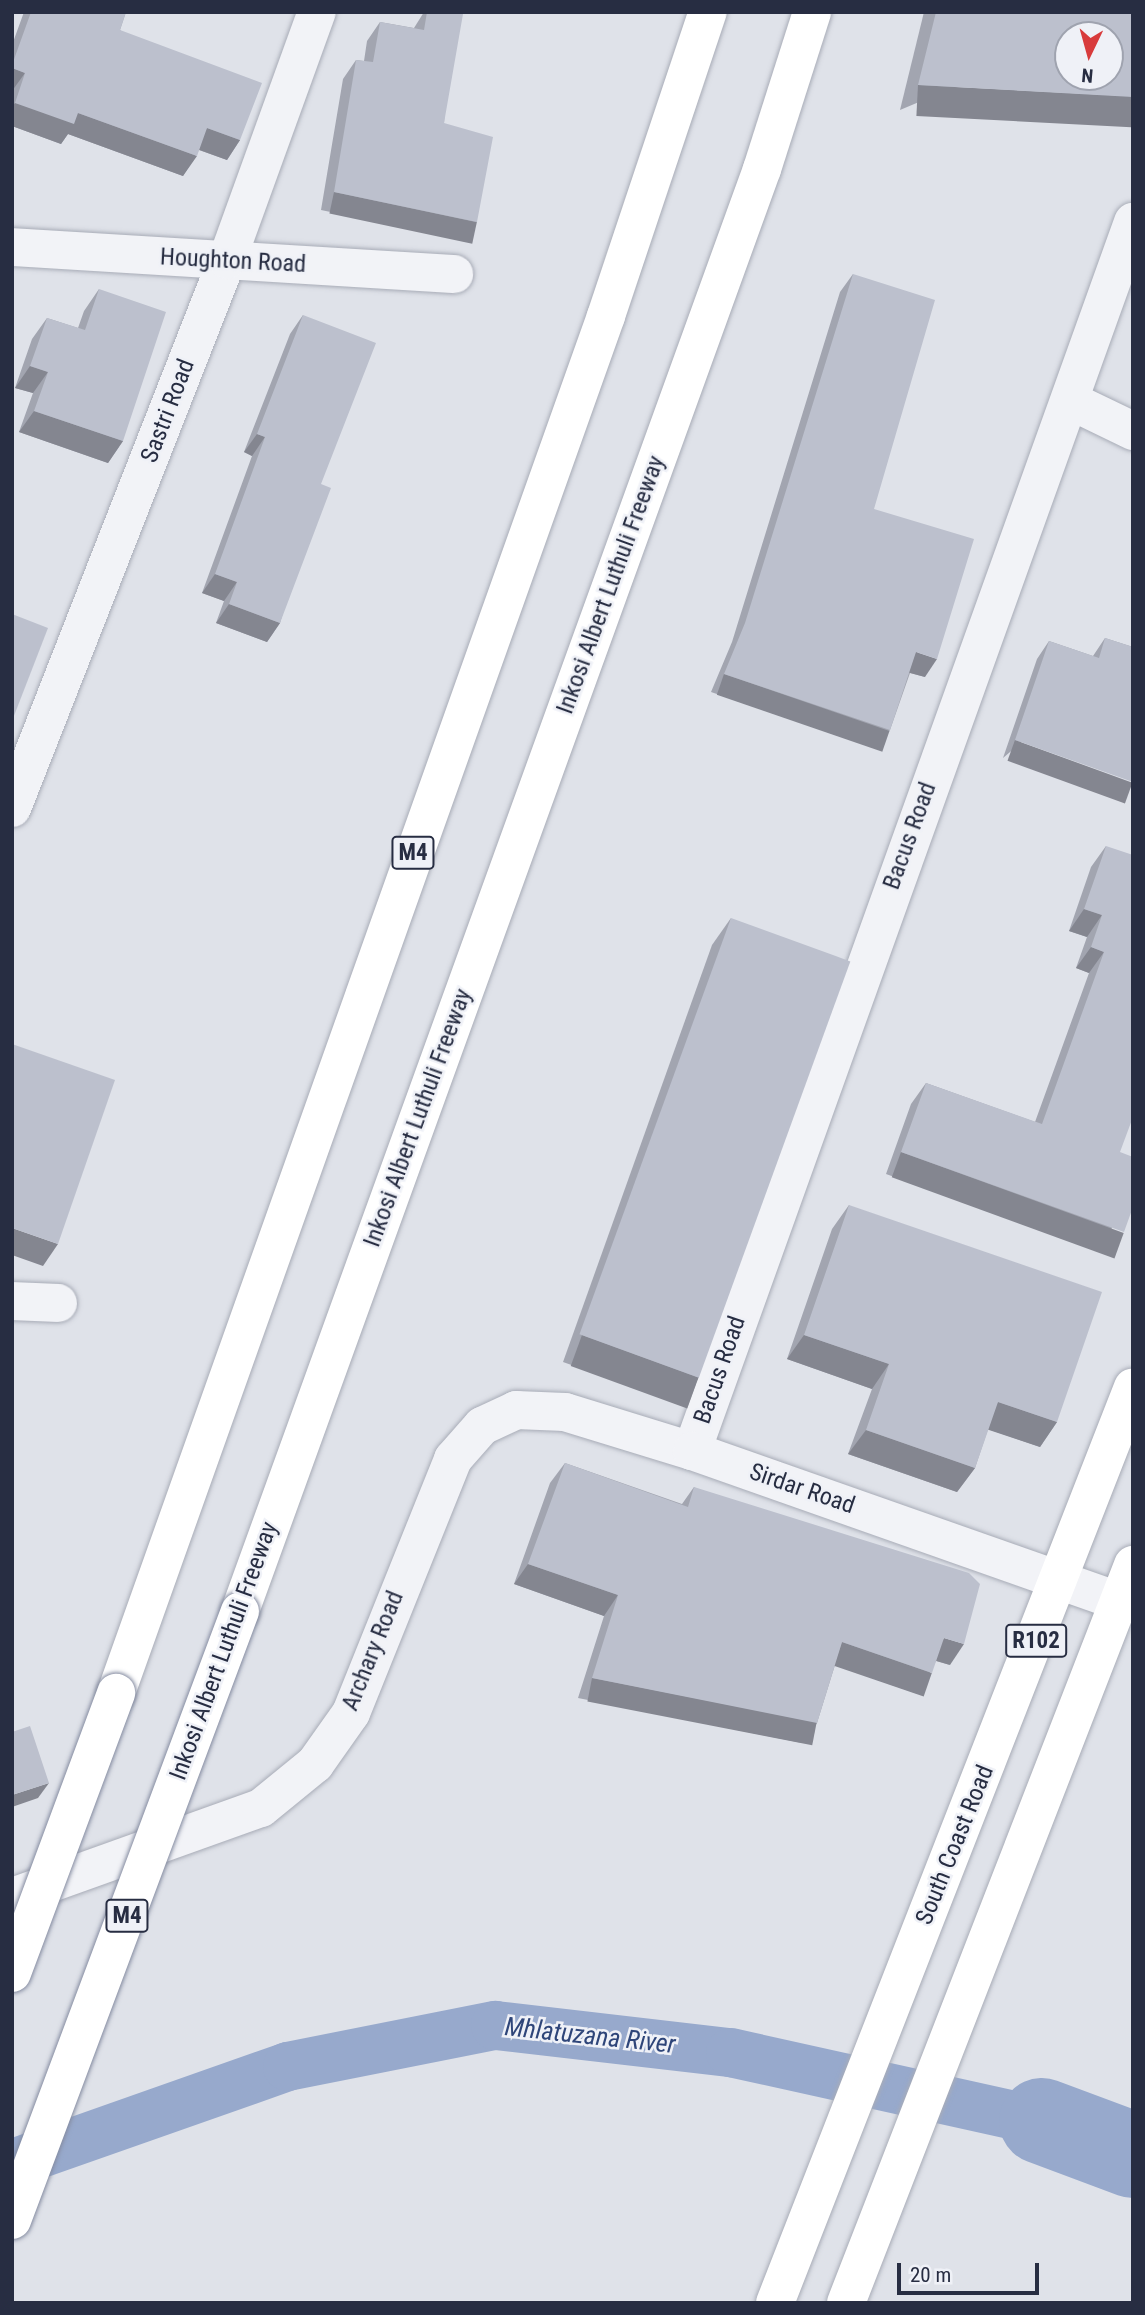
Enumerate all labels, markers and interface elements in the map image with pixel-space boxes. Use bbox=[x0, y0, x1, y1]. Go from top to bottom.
north arrow bbox=[1054, 21, 1124, 91]
text: N bbox=[1081, 63, 1094, 87]
street label: Houghton Road bbox=[159, 243, 307, 279]
street label: Sastri Road bbox=[135, 355, 201, 467]
street label: Inkosi Albert Luthuli Freeway bbox=[551, 452, 671, 718]
street label: Bacus Road bbox=[877, 778, 943, 894]
road number: M4 bbox=[390, 834, 436, 873]
street label: Inkosi Albert Luthuli Freeway bbox=[358, 985, 478, 1251]
street label: Bacus Road bbox=[688, 1312, 752, 1428]
street label: Sirdar Road bbox=[746, 1458, 858, 1520]
street label: Inkosi Albert Luthuli Freeway bbox=[164, 1518, 284, 1784]
street label: Archary Road bbox=[336, 1587, 410, 1715]
road number: R102 bbox=[1004, 1622, 1068, 1660]
street label: South Coast Road bbox=[910, 1761, 1000, 1929]
road number: M4 bbox=[104, 1896, 150, 1936]
water label: Mhlatuzana River bbox=[503, 2012, 677, 2060]
scale bar bbox=[900, 2248, 1042, 2292]
text: 20 m bbox=[910, 2263, 951, 2287]

